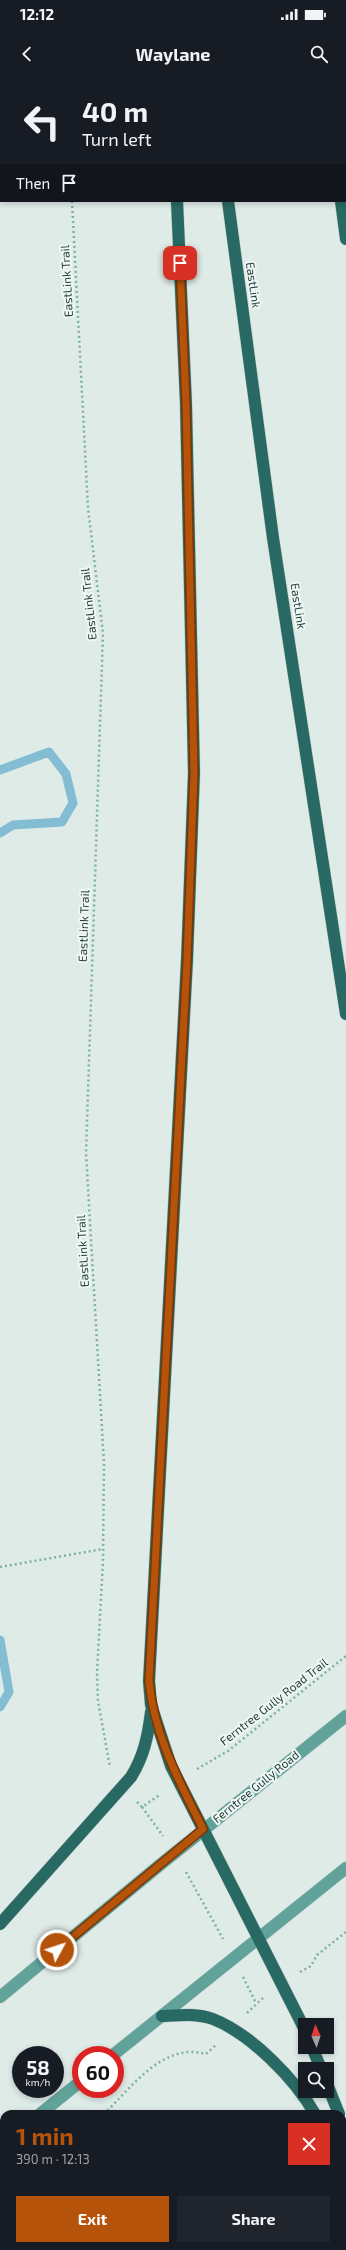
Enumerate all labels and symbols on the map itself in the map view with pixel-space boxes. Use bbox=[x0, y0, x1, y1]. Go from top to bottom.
street label: EastLink Trail bbox=[57, 244, 75, 318]
pin bbox=[163, 246, 197, 280]
street label: EastLink bbox=[244, 261, 264, 309]
street label: EastLink Trail bbox=[77, 567, 99, 641]
street label: EastLink bbox=[288, 582, 310, 630]
street label: EastLink Trail bbox=[75, 889, 91, 962]
street label: EastLink Trail bbox=[73, 1214, 91, 1288]
street label: Ferntree Gully Road Trail bbox=[217, 1654, 330, 1748]
street label: Ferntree Gully Road bbox=[209, 1747, 301, 1825]
position arrow bbox=[36, 1929, 78, 1971]
north arrow bbox=[298, 2018, 334, 2054]
speed limit sign: 60 bbox=[72, 2046, 124, 2098]

